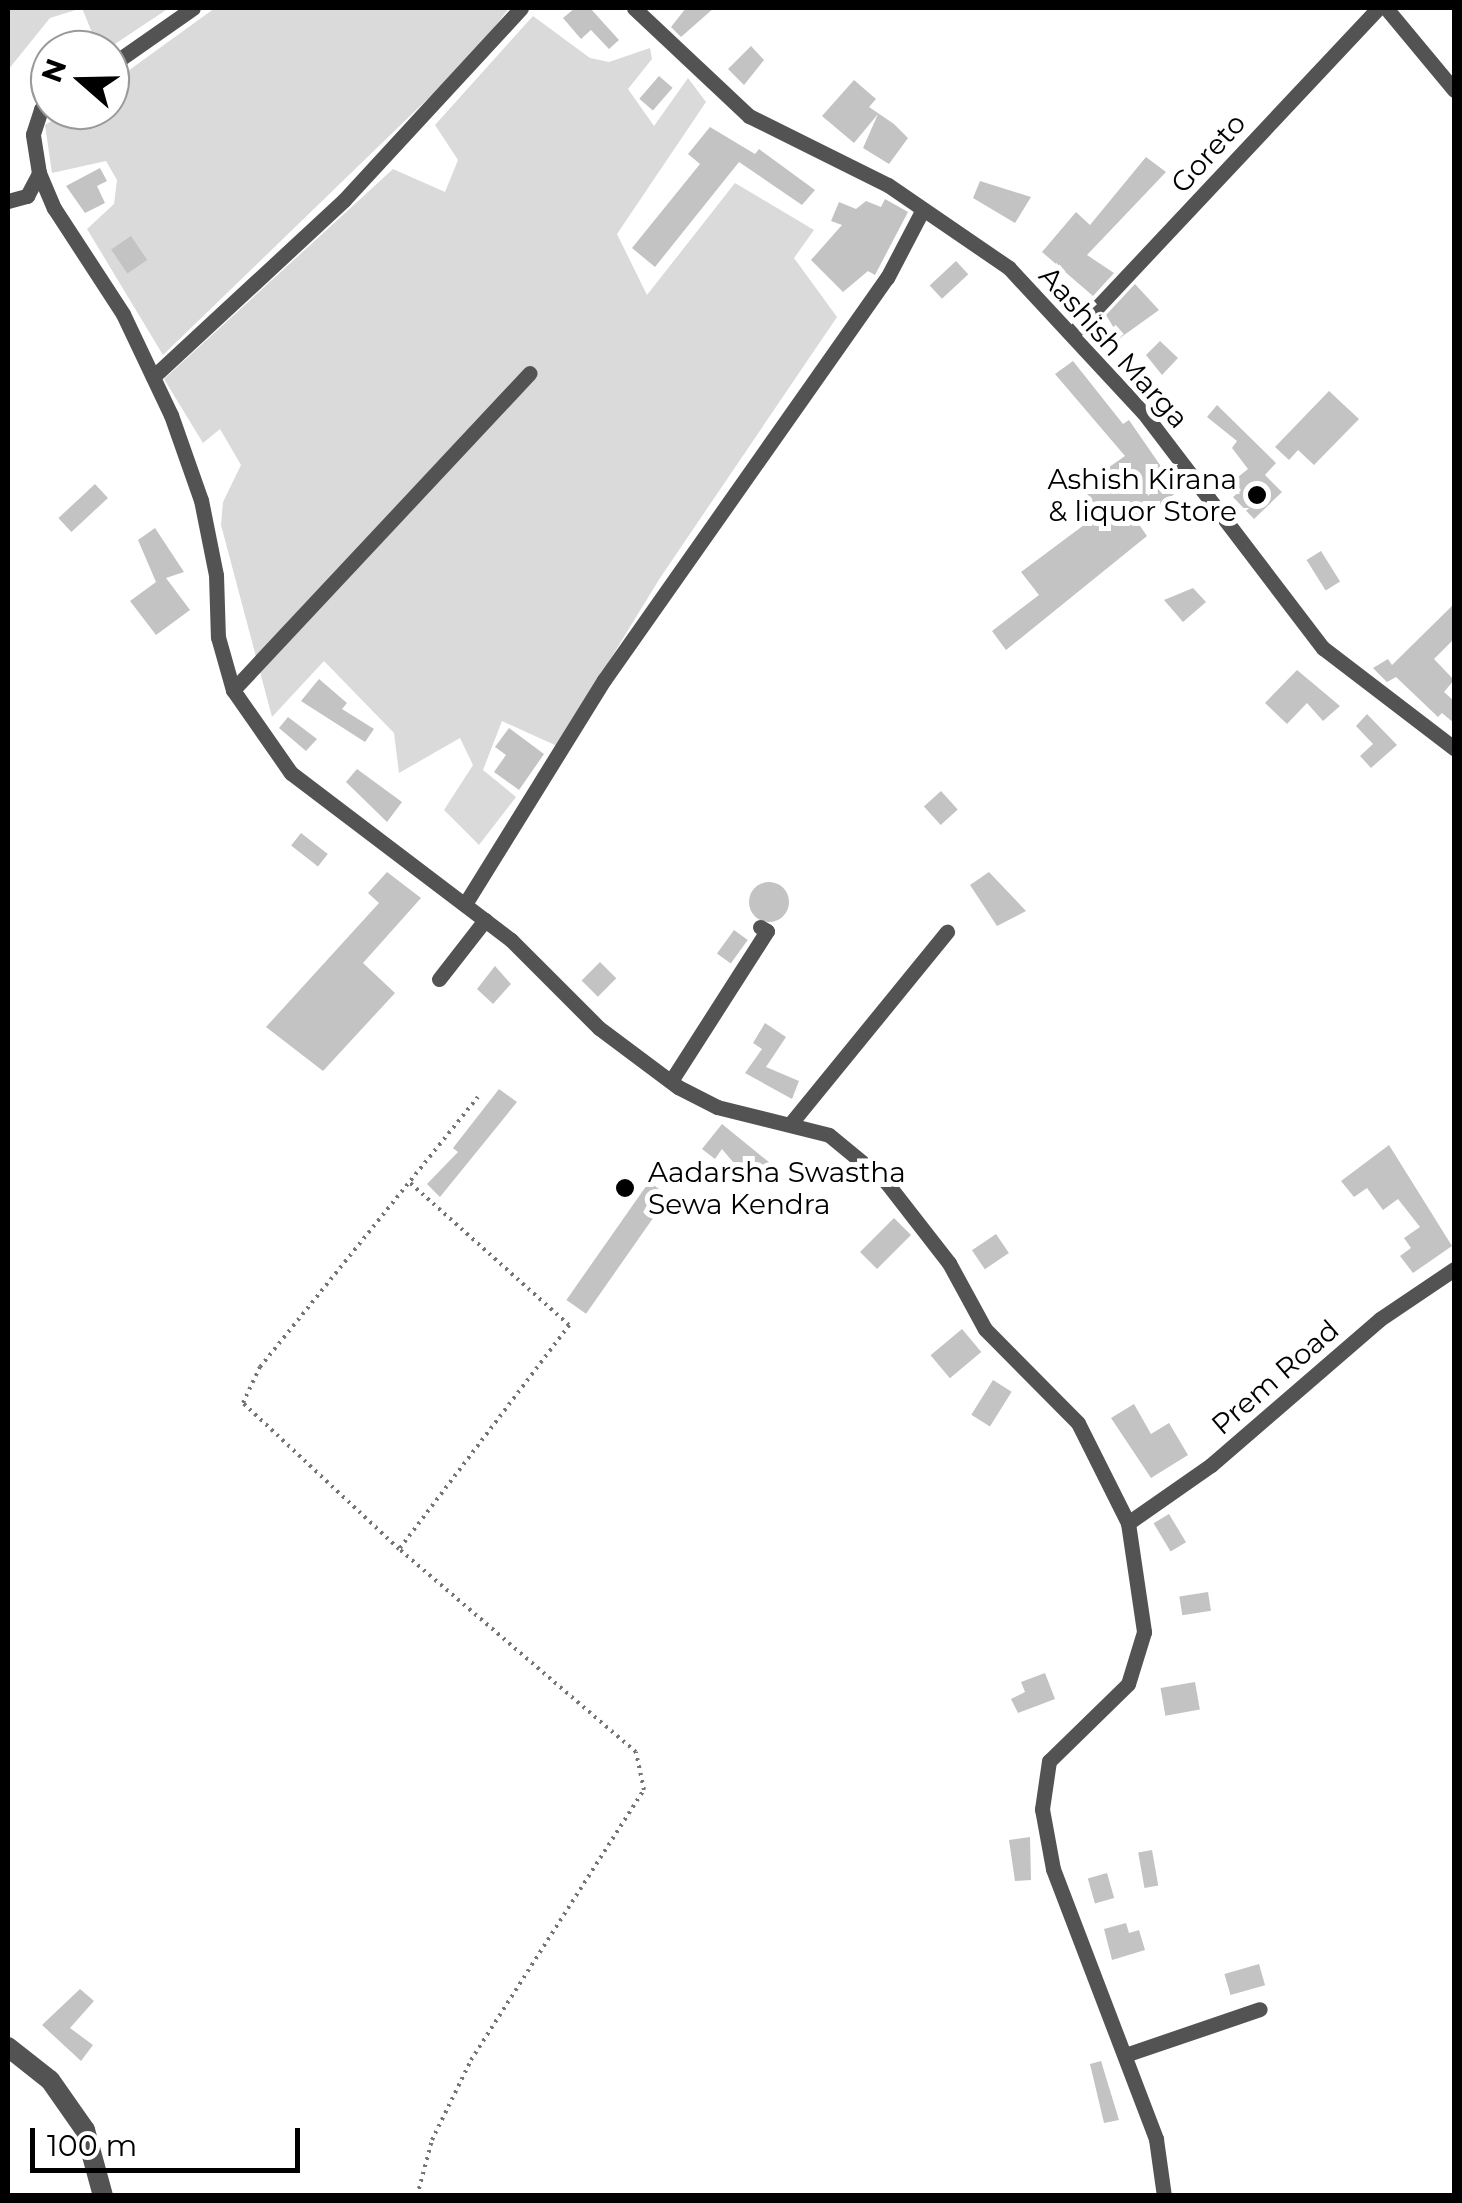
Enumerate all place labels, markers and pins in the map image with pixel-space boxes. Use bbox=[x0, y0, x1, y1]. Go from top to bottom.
place label: Ashish Kirana & liquor Store bbox=[1048, 462, 1237, 528]
marker: Ashish Kirana & liquor Store bbox=[1246, 484, 1268, 506]
place label: Aadarsha Swastha Sewa Kendra bbox=[648, 1155, 906, 1221]
marker: Aadarsha Swastha Sewa Kendra bbox=[612, 1175, 638, 1201]

